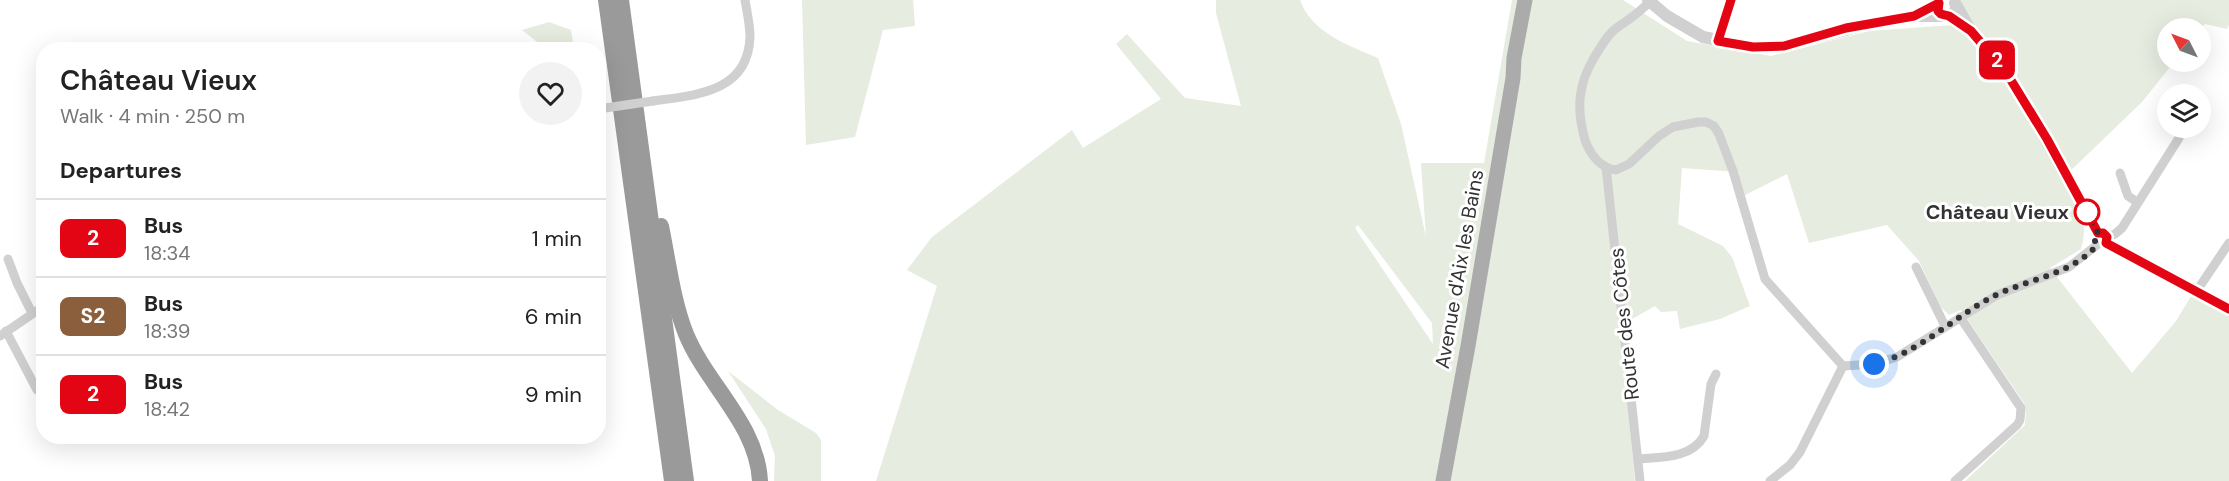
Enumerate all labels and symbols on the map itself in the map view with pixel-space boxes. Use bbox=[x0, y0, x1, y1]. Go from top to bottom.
north arrow bbox=[2157, 18, 2211, 72]
line badge: 2 bbox=[1978, 40, 2016, 80]
street label: Avenue d'Aix les Bains bbox=[1429, 168, 1489, 370]
place label: Château Vieux bbox=[1926, 199, 2070, 225]
marker: Château Vieux bbox=[2074, 199, 2100, 225]
street label: Route des Côtes bbox=[1603, 247, 1645, 401]
your location bbox=[1859, 349, 1889, 379]

